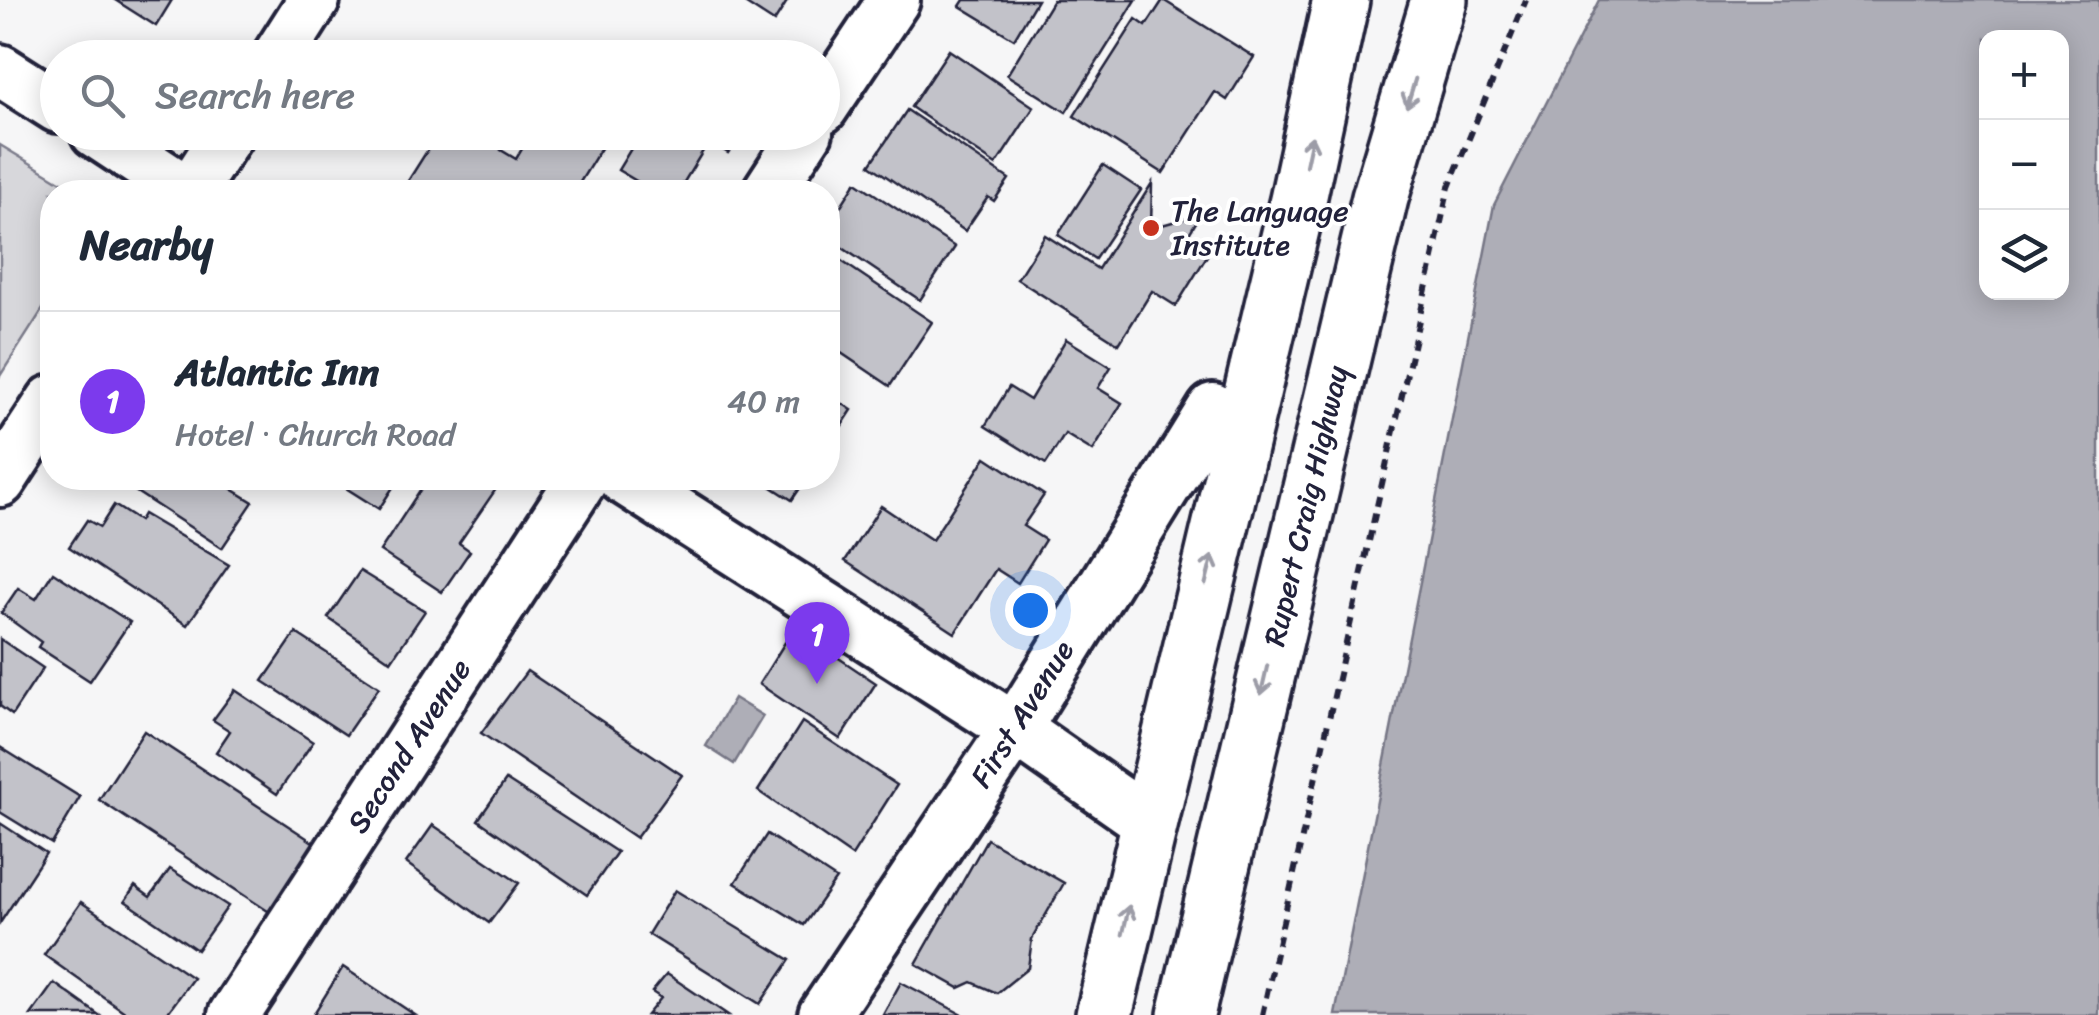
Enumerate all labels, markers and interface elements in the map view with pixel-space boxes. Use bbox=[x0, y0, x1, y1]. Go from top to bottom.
map controls bbox=[1979, 30, 2069, 300]
button: + bbox=[1979, 30, 2069, 120]
search box bbox=[40, 40, 840, 150]
text: Search here bbox=[155, 62, 355, 129]
icon: search bbox=[75, 68, 130, 123]
one-way arrow bbox=[1401, 77, 1419, 108]
button: − bbox=[1979, 120, 2069, 210]
one-way arrow bbox=[1300, 136, 1319, 168]
place label: The Language Institute bbox=[1170, 184, 1349, 272]
text: Nearby bbox=[80, 208, 213, 282]
button: layers bbox=[1979, 210, 2069, 300]
marker: The Language Institute bbox=[1140, 217, 1162, 239]
text: Atlantic Inn bbox=[175, 339, 379, 406]
street label: Rupert Craig Highway bbox=[1247, 360, 1365, 652]
text: 1 bbox=[106, 373, 119, 430]
text: 40 m bbox=[727, 373, 800, 430]
text: Hotel · Church Road bbox=[175, 406, 455, 463]
one-way arrow bbox=[1201, 555, 1219, 587]
your location bbox=[1005, 585, 1056, 636]
pin: 1 bbox=[784, 602, 850, 684]
street label: First Avenue bbox=[955, 629, 1089, 799]
street label: Second Avenue bbox=[332, 647, 486, 845]
one-way arrow bbox=[1254, 663, 1272, 695]
one-way arrow bbox=[1118, 905, 1136, 937]

